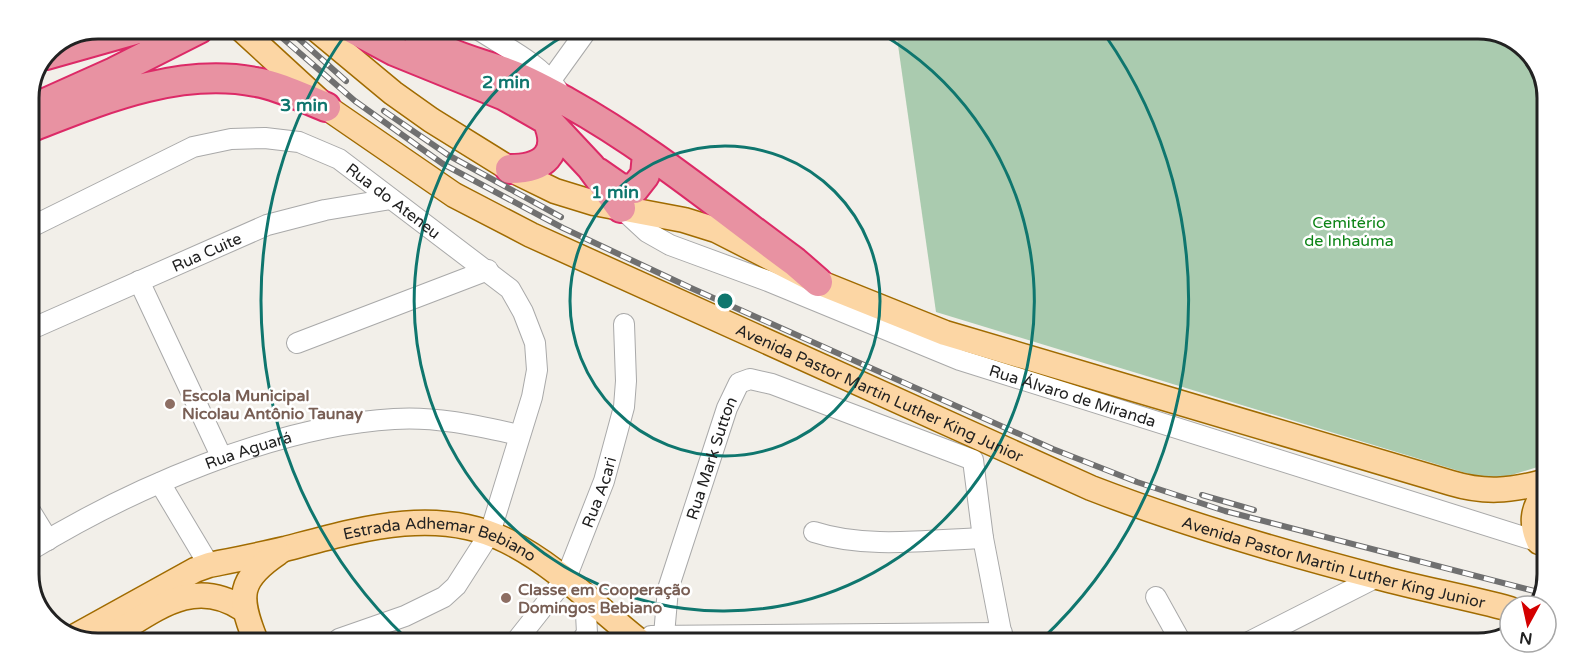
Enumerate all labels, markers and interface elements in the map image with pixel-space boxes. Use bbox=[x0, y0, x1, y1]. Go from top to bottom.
text: 2 min bbox=[482, 71, 530, 93]
text: 3 min bbox=[280, 94, 328, 116]
street label: Rua do Ateneu bbox=[342, 159, 444, 244]
text: 1 min bbox=[591, 181, 639, 203]
park label: Cemitério de Inhaúma bbox=[1304, 213, 1394, 251]
street label: Rua Cuite bbox=[169, 229, 245, 277]
centre of rings bbox=[715, 291, 735, 311]
street label: Avenida Pastor Martin Luther King Junior bbox=[732, 320, 1027, 467]
street label: Rua Álvaro de Miranda bbox=[986, 361, 1158, 432]
place label: Escola Municipal Nicolau Antônio Taunay bbox=[182, 386, 363, 424]
street label: Rua Mark Sutton bbox=[682, 393, 742, 523]
marker: Escola Municipal Nicolau Antônio Taunay bbox=[163, 397, 177, 411]
street label: Rua Aguará bbox=[202, 428, 294, 474]
street label: Rua Acari bbox=[578, 455, 621, 531]
street label: Avenida Pastor Martin Luther King Junior bbox=[1179, 512, 1488, 613]
street label: Estrada Adhemar Bebiano bbox=[341, 514, 540, 566]
place label: Classe em Cooperação Domingos Bebiano bbox=[518, 580, 691, 618]
marker: Classe em Cooperação Domingos Bebiano bbox=[499, 591, 513, 605]
north arrow bbox=[1498, 594, 1558, 654]
text: N bbox=[1518, 627, 1534, 649]

